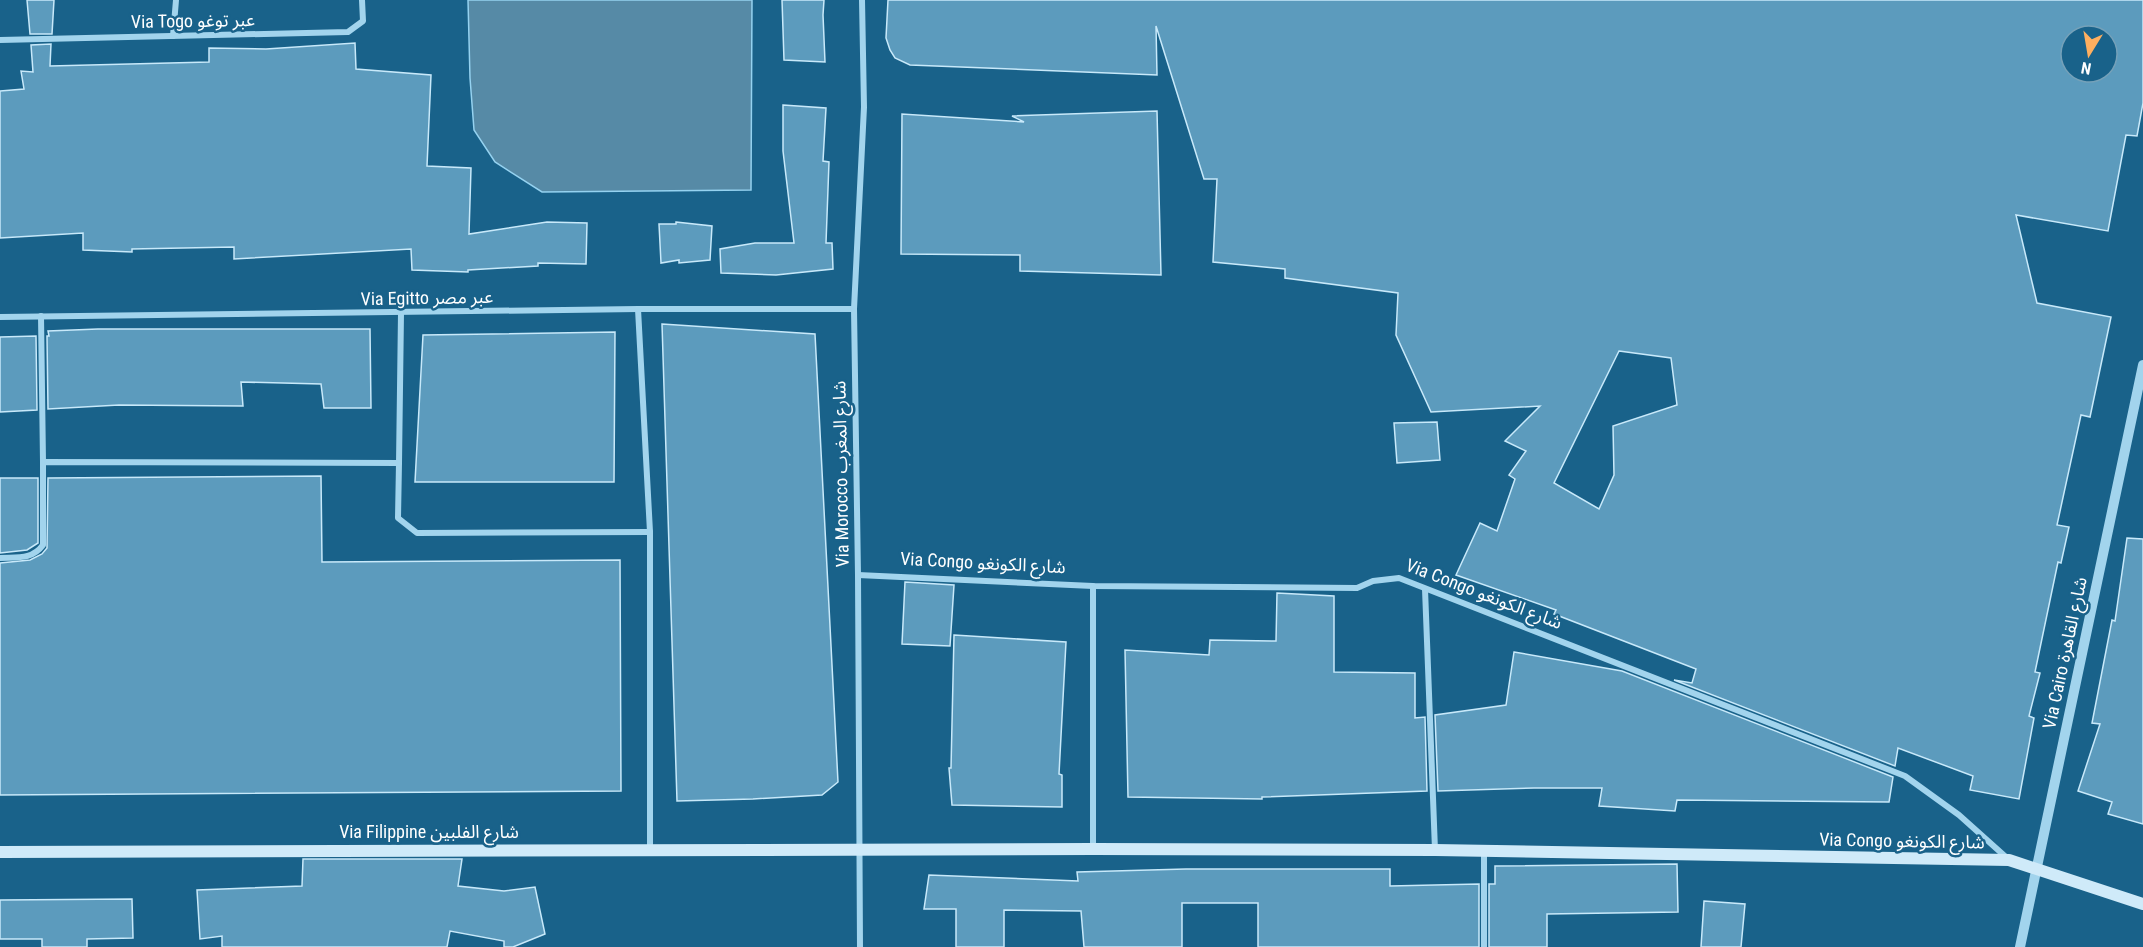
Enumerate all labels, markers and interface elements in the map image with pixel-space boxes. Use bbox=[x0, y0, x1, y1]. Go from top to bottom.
street label: Via Togo عبر توغو bbox=[131, 9, 255, 33]
north arrow bbox=[2059, 24, 2119, 84]
text: N bbox=[2080, 58, 2093, 78]
street label: Via Egitto عبر مصر bbox=[361, 286, 493, 310]
street label: Via Morocco شارع المغرب bbox=[828, 380, 857, 568]
street label: Via Congo شارع الكونغو bbox=[900, 548, 1066, 581]
street label: Via Congo شارع الكونغو bbox=[1402, 554, 1565, 637]
street label: Via Cairo شارع القاهرة bbox=[2038, 575, 2095, 732]
street label: Via Filippine شارع الفلبين bbox=[339, 821, 519, 846]
street label: Via Congo شارع الكونغو bbox=[1819, 829, 1985, 856]

